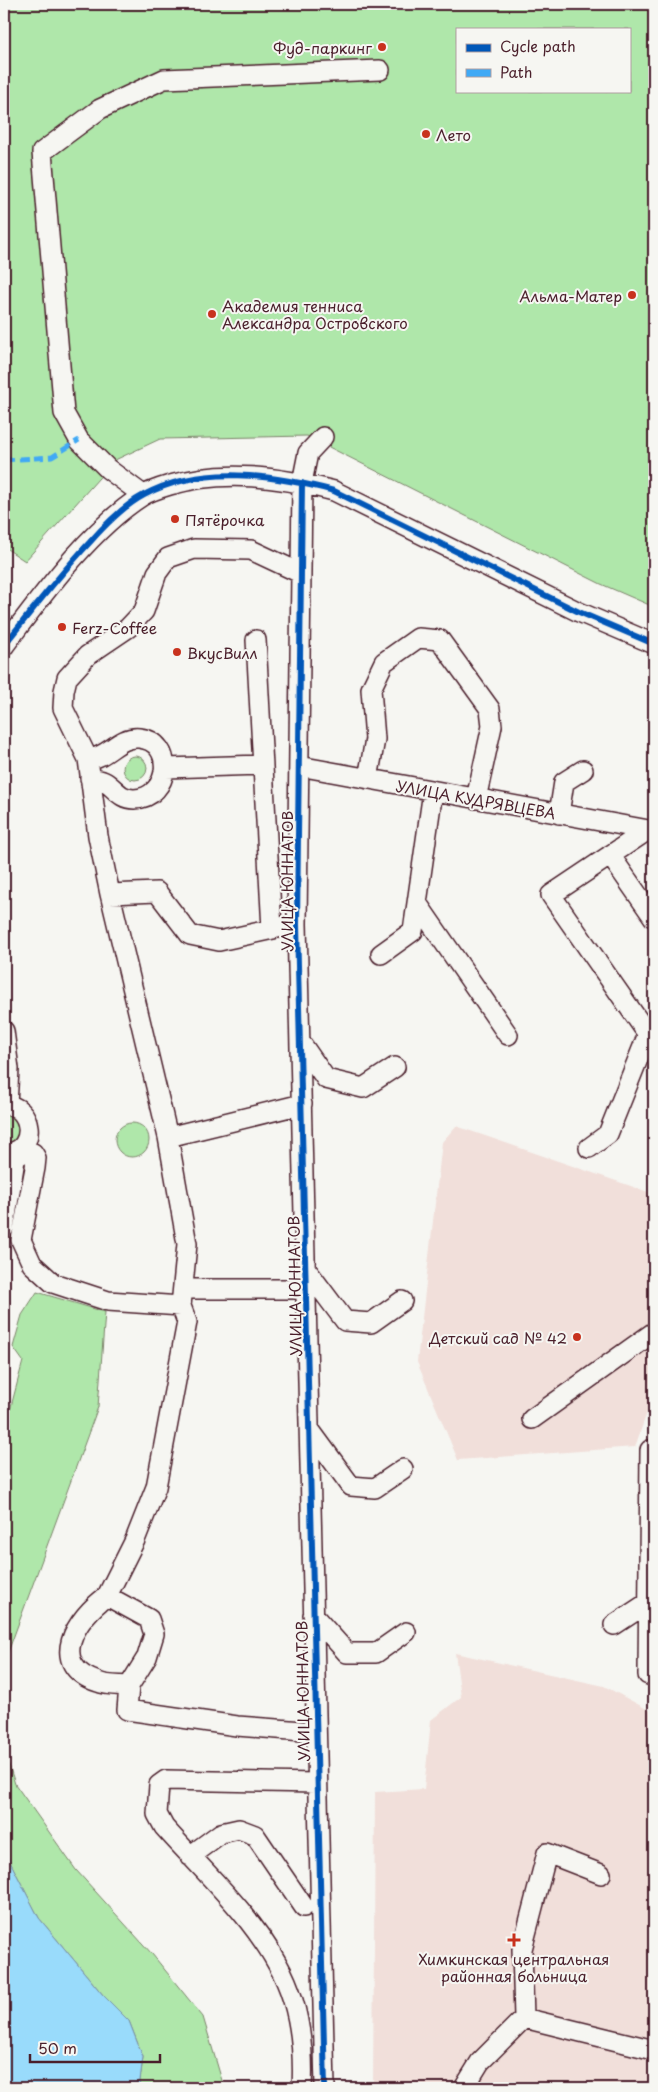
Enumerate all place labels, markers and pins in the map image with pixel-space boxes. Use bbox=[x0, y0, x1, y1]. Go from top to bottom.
place label: Фуд-паркинг bbox=[273, 36, 372, 59]
marker: Фуд-паркинг bbox=[376, 41, 388, 53]
place label: Лето bbox=[436, 123, 471, 146]
marker: Лето bbox=[420, 128, 432, 140]
place label: Альма-Матер bbox=[519, 284, 622, 307]
marker: Альма-Матер bbox=[626, 289, 638, 301]
place label: Академия тенниса Александра Островского bbox=[222, 294, 408, 334]
marker: Академия тенниса Александра Островского bbox=[206, 308, 218, 320]
place label: Пятёрочка bbox=[185, 508, 265, 531]
marker: Пятёрочка bbox=[169, 513, 181, 525]
place label: Ferz-Coffee bbox=[72, 616, 157, 639]
marker: Ferz-Coffee bbox=[56, 621, 68, 633]
place label: ВкусВилл bbox=[187, 641, 258, 664]
marker: ВкусВилл bbox=[171, 646, 183, 658]
place label: Детский сад № 42 bbox=[428, 1326, 567, 1349]
marker: Детский сад № 42 bbox=[571, 1331, 583, 1343]
marker: Химкинская центральная районная больница bbox=[507, 1933, 521, 1947]
place label: Химкинская центральная районная больница bbox=[419, 1947, 609, 1987]

